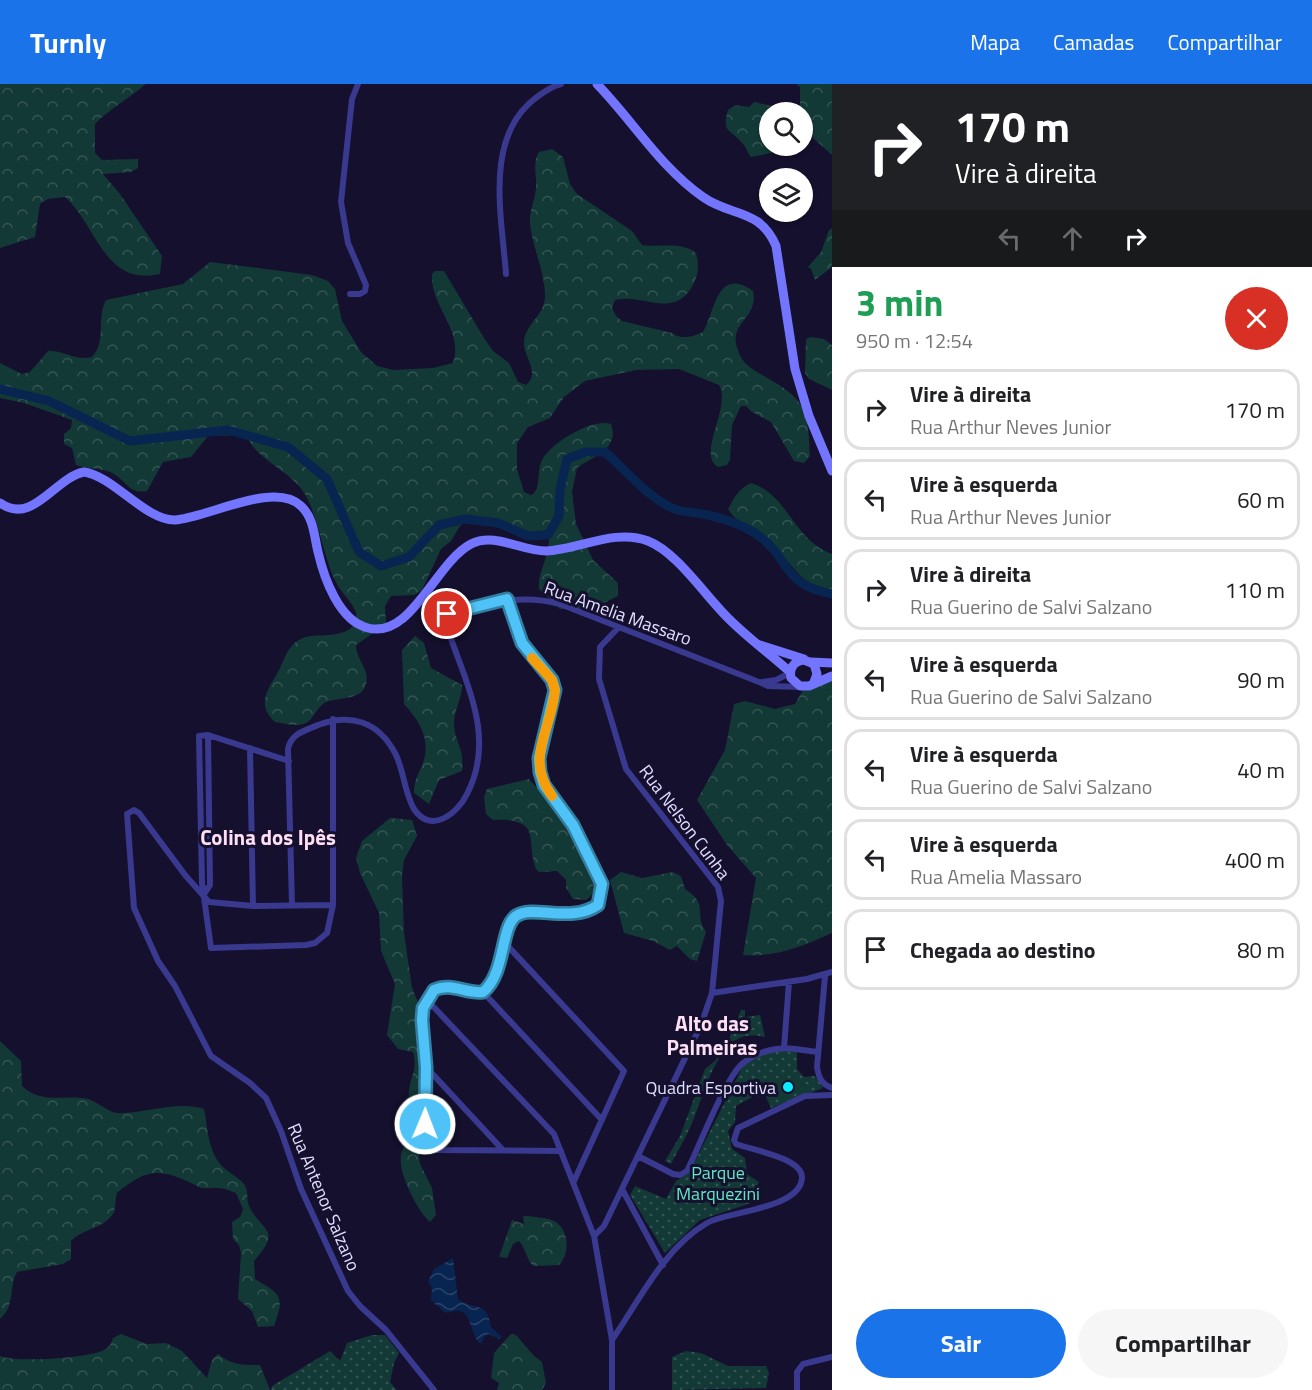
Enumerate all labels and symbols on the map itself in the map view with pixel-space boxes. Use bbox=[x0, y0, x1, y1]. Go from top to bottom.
street label: Rua Amelia Massaro bbox=[541, 574, 695, 652]
pin bbox=[421, 588, 472, 639]
street label: Rua Nelson Cunha bbox=[633, 759, 737, 885]
district label: Colina dos Ipês bbox=[200, 821, 336, 853]
district label: Alto das Palmeiras bbox=[667, 1007, 758, 1063]
place label: Quadra Esportiva bbox=[645, 1074, 776, 1101]
marker: Quadra Esportiva bbox=[781, 1080, 795, 1094]
position arrow bbox=[393, 1092, 457, 1156]
street label: Rua Antenor Salzano bbox=[281, 1119, 367, 1275]
park label: Parque Marquezini bbox=[676, 1159, 760, 1207]

